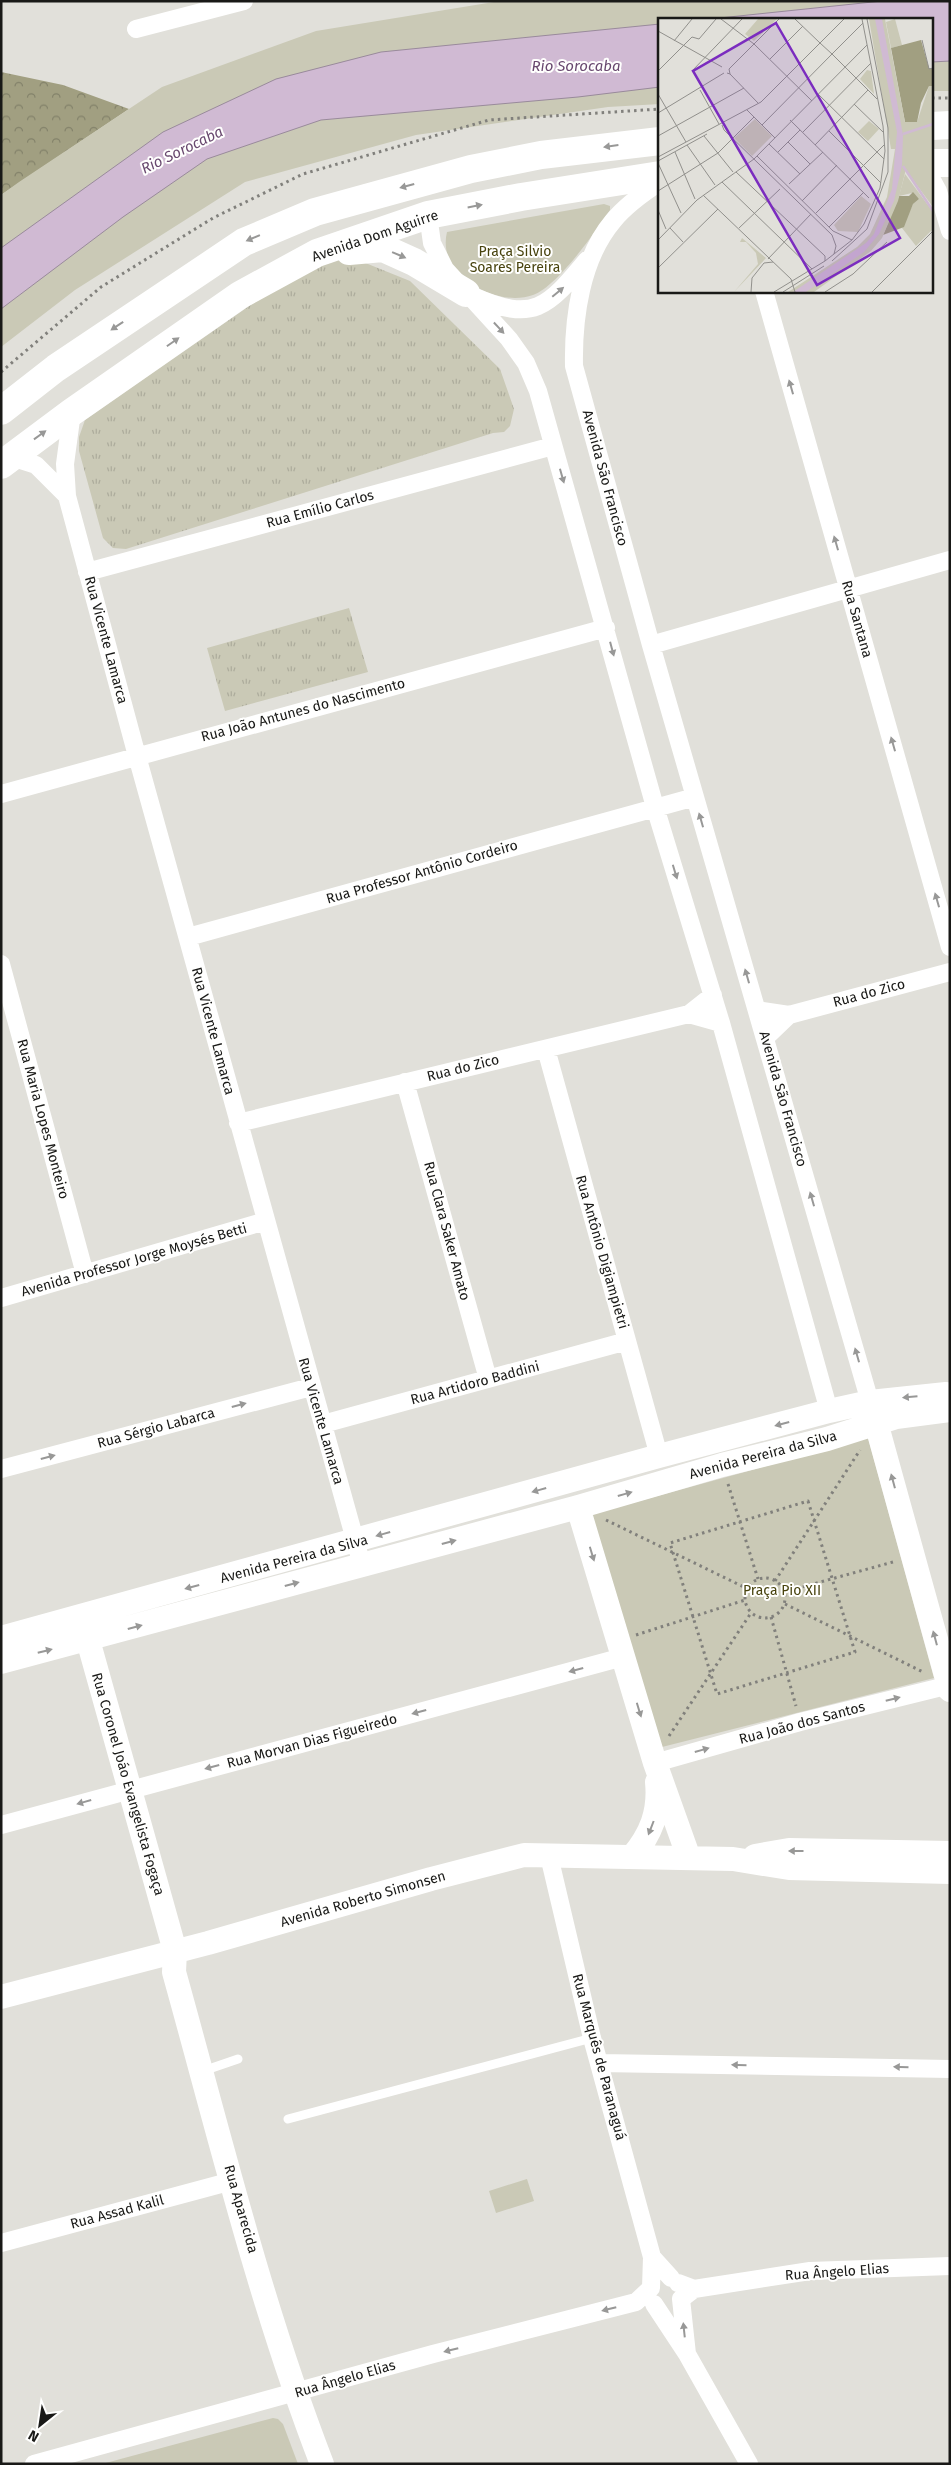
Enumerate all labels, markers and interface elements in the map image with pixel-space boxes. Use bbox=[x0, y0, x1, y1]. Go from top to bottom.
inset map bbox=[658, 18, 934, 292]
water label: Rio Sorocaba bbox=[532, 57, 620, 75]
water label: Rio Sorocaba bbox=[138, 122, 226, 178]
one-way arrow bbox=[603, 142, 619, 150]
one-way arrow bbox=[399, 183, 414, 191]
one-way arrow bbox=[468, 202, 483, 210]
street label: Avenida Dom Aguirre bbox=[310, 206, 440, 266]
one-way arrow bbox=[246, 235, 260, 243]
park label: Praça Silvio Soares Pereira bbox=[470, 243, 560, 276]
one-way arrow bbox=[392, 252, 406, 260]
one-way arrow bbox=[552, 286, 564, 298]
one-way arrow bbox=[110, 322, 124, 331]
one-way arrow bbox=[493, 322, 505, 334]
one-way arrow bbox=[166, 337, 179, 347]
one-way arrow bbox=[787, 379, 795, 394]
street label: Avenida São Francisco bbox=[579, 408, 631, 548]
one-way arrow bbox=[33, 430, 46, 440]
one-way arrow bbox=[558, 468, 566, 483]
street label: Rua Emílio Carlos bbox=[264, 486, 376, 532]
one-way arrow bbox=[832, 535, 840, 551]
street label: Rua Vicente Lamarca bbox=[81, 574, 131, 706]
street label: Rua Santana bbox=[838, 578, 876, 660]
one-way arrow bbox=[608, 641, 616, 656]
street label: Rua João Antunes do Nascimento bbox=[199, 675, 407, 745]
one-way arrow bbox=[888, 736, 896, 751]
one-way arrow bbox=[697, 812, 705, 827]
street label: Rua Professor Antônio Cordeiro bbox=[324, 836, 520, 908]
one-way arrow bbox=[672, 865, 680, 880]
one-way arrow bbox=[932, 893, 940, 908]
street label: Rua Vicente Lamarca bbox=[188, 965, 238, 1097]
one-way arrow bbox=[742, 968, 750, 983]
street label: Rua do Zico bbox=[831, 975, 907, 1011]
street label: Avenida São Francisco bbox=[755, 1029, 811, 1169]
street label: Rua Maria Lopes Monteiro bbox=[13, 1037, 73, 1201]
street label: Rua do Zico bbox=[425, 1051, 501, 1085]
street label: Rua Clara Saker Amato bbox=[420, 1160, 474, 1302]
street label: Rua Antônio Digiampietri bbox=[572, 1173, 632, 1331]
one-way arrow bbox=[807, 1191, 815, 1206]
street label: Avenida Professor Jorge Moysés Betti bbox=[19, 1220, 249, 1300]
one-way arrow bbox=[853, 1347, 861, 1363]
street label: Rua Vicente Lamarca bbox=[295, 1356, 347, 1486]
street label: Rua Artidoro Baddini bbox=[409, 1358, 541, 1408]
one-way arrow bbox=[902, 1393, 918, 1401]
one-way arrow bbox=[232, 1401, 247, 1409]
street label: Rua Sérgio Labarca bbox=[95, 1404, 217, 1452]
one-way arrow bbox=[775, 1420, 790, 1428]
street label: Avenida Pereira da Silva bbox=[687, 1427, 839, 1483]
one-way arrow bbox=[41, 1452, 56, 1460]
one-way arrow bbox=[888, 1474, 896, 1489]
one-way arrow bbox=[532, 1487, 547, 1495]
one-way arrow bbox=[617, 1489, 632, 1497]
one-way arrow bbox=[375, 1530, 390, 1538]
street label: Avenida Pereira da Silva bbox=[218, 1531, 370, 1587]
one-way arrow bbox=[441, 1538, 456, 1546]
one-way arrow bbox=[589, 1547, 597, 1562]
one-way arrow bbox=[284, 1580, 299, 1588]
park label: Praça Pio XII bbox=[743, 1582, 821, 1599]
one-way arrow bbox=[185, 1583, 200, 1591]
one-way arrow bbox=[127, 1623, 143, 1631]
one-way arrow bbox=[931, 1630, 939, 1645]
one-way arrow bbox=[37, 1647, 52, 1655]
one-way arrow bbox=[569, 1666, 584, 1674]
street label: Rua Coronel Joáo Evangelista Fogaça bbox=[88, 1671, 168, 1897]
one-way arrow bbox=[885, 1695, 900, 1703]
street label: Rua João dos Santos bbox=[737, 1698, 867, 1748]
one-way arrow bbox=[636, 1702, 644, 1717]
one-way arrow bbox=[412, 1708, 427, 1716]
street label: Rua Morvan Dias Figueiredo bbox=[225, 1710, 399, 1772]
one-way arrow bbox=[695, 1745, 710, 1753]
one-way arrow bbox=[204, 1764, 219, 1772]
one-way arrow bbox=[76, 1799, 91, 1807]
one-way arrow bbox=[647, 1821, 655, 1836]
one-way arrow bbox=[788, 1847, 804, 1855]
street label: Avenida Roberto Simonsen bbox=[278, 1867, 448, 1931]
street label: Rua Marquês de Paranaguá bbox=[569, 1972, 629, 2142]
one-way arrow bbox=[730, 2061, 746, 2069]
one-way arrow bbox=[893, 2063, 909, 2071]
street label: Rua Aparecida bbox=[220, 2163, 262, 2255]
street label: Rua Assad Kalil bbox=[68, 2191, 166, 2233]
street label: Rua Ângelo Elias bbox=[784, 2259, 890, 2284]
one-way arrow bbox=[601, 2305, 616, 2313]
one-way arrow bbox=[680, 2322, 688, 2338]
one-way arrow bbox=[444, 2346, 459, 2354]
street label: Rua Ângelo Elias bbox=[292, 2355, 398, 2402]
north arrow bbox=[15, 2400, 65, 2450]
text: N bbox=[25, 2426, 42, 2446]

